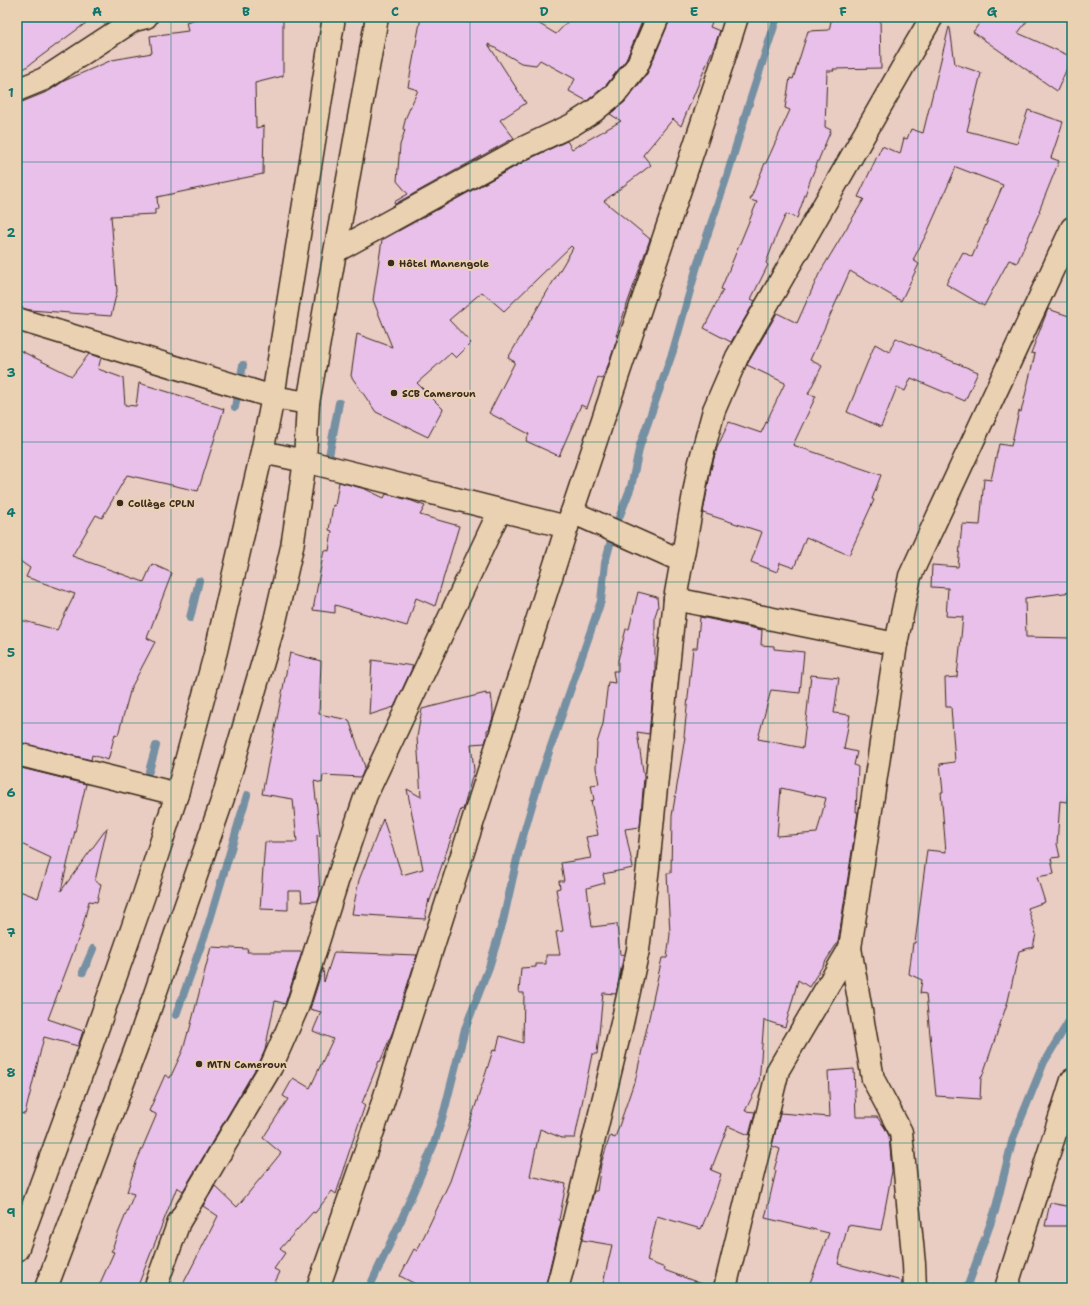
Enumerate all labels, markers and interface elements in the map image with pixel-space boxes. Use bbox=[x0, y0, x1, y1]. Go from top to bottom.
text: A bbox=[92, 3, 102, 20]
text: B bbox=[242, 3, 250, 20]
text: C bbox=[391, 3, 399, 20]
text: D bbox=[539, 3, 549, 20]
text: E bbox=[690, 3, 699, 20]
text: F bbox=[839, 3, 847, 20]
text: G bbox=[987, 3, 998, 20]
text: 1 bbox=[8, 84, 14, 101]
text: 2 bbox=[6, 224, 16, 241]
place label: Hôtel Manengole bbox=[399, 257, 489, 270]
marker: Hôtel Manengole bbox=[386, 258, 396, 268]
text: 3 bbox=[6, 364, 16, 381]
place label: SCB Cameroun bbox=[402, 387, 476, 400]
marker: SCB Cameroun bbox=[389, 388, 399, 398]
place label: Collège CPLN bbox=[128, 497, 195, 510]
marker: Collège CPLN bbox=[115, 498, 125, 508]
text: 4 bbox=[6, 504, 16, 521]
text: 5 bbox=[7, 644, 15, 661]
text: 6 bbox=[6, 784, 16, 801]
text: 7 bbox=[6, 924, 16, 941]
place label: MTN Cameroun bbox=[207, 1058, 287, 1071]
marker: MTN Cameroun bbox=[194, 1059, 204, 1069]
text: 8 bbox=[6, 1064, 16, 1081]
text: 9 bbox=[6, 1204, 16, 1221]

